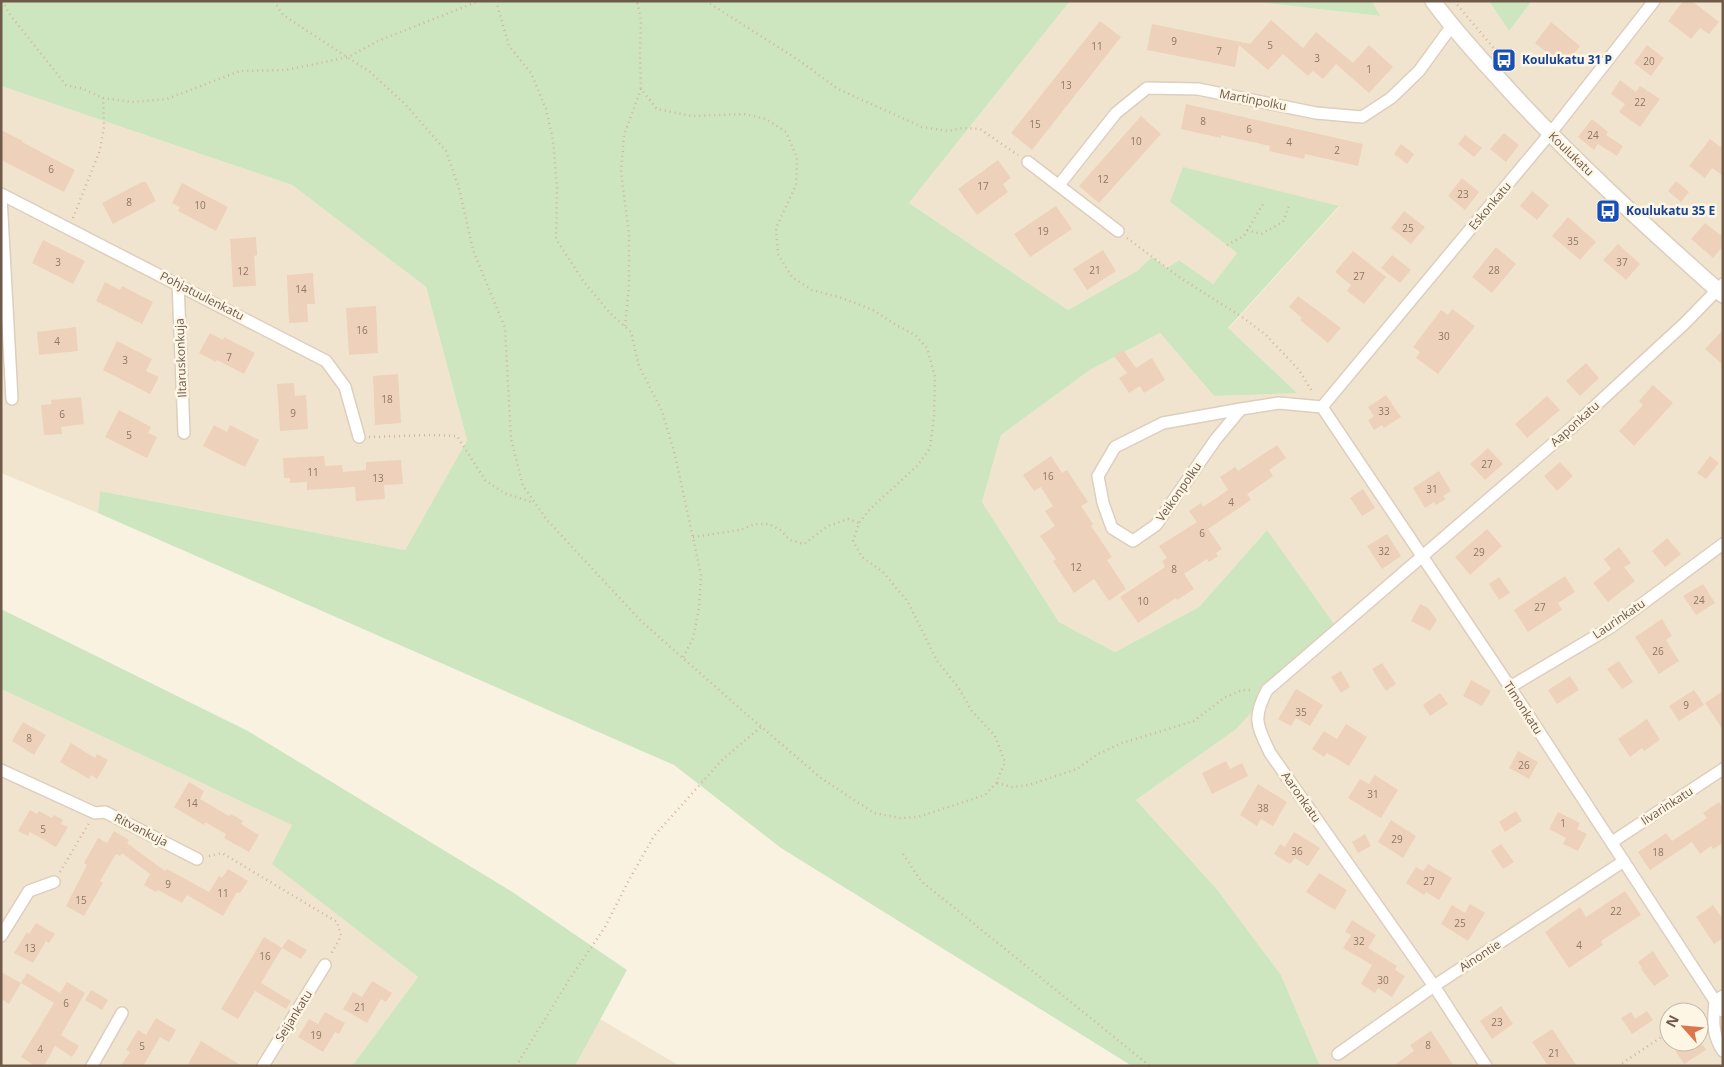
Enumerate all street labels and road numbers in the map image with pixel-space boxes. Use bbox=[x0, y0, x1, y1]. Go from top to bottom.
street label: Martinpolku bbox=[1218, 85, 1288, 114]
street label: Koulukatu bbox=[1545, 128, 1598, 180]
street label: Eskonkatu bbox=[1464, 178, 1515, 233]
street label: Pohjatuulenkatu bbox=[157, 267, 247, 324]
street label: Iltaruskonkuja bbox=[171, 318, 190, 398]
street label: Aaponkatu bbox=[1546, 397, 1603, 450]
street label: Veikonpolku bbox=[1152, 459, 1205, 525]
street label: Laurinkatu bbox=[1589, 595, 1648, 642]
street label: Timonkatu bbox=[1500, 678, 1547, 737]
street label: Aaronkatu bbox=[1278, 768, 1325, 825]
street label: Iivarinkatu bbox=[1637, 782, 1696, 829]
street label: Ritvankuja bbox=[111, 809, 171, 850]
street label: Ainontie bbox=[1456, 936, 1504, 975]
street label: Seijankatu bbox=[271, 987, 316, 1045]

